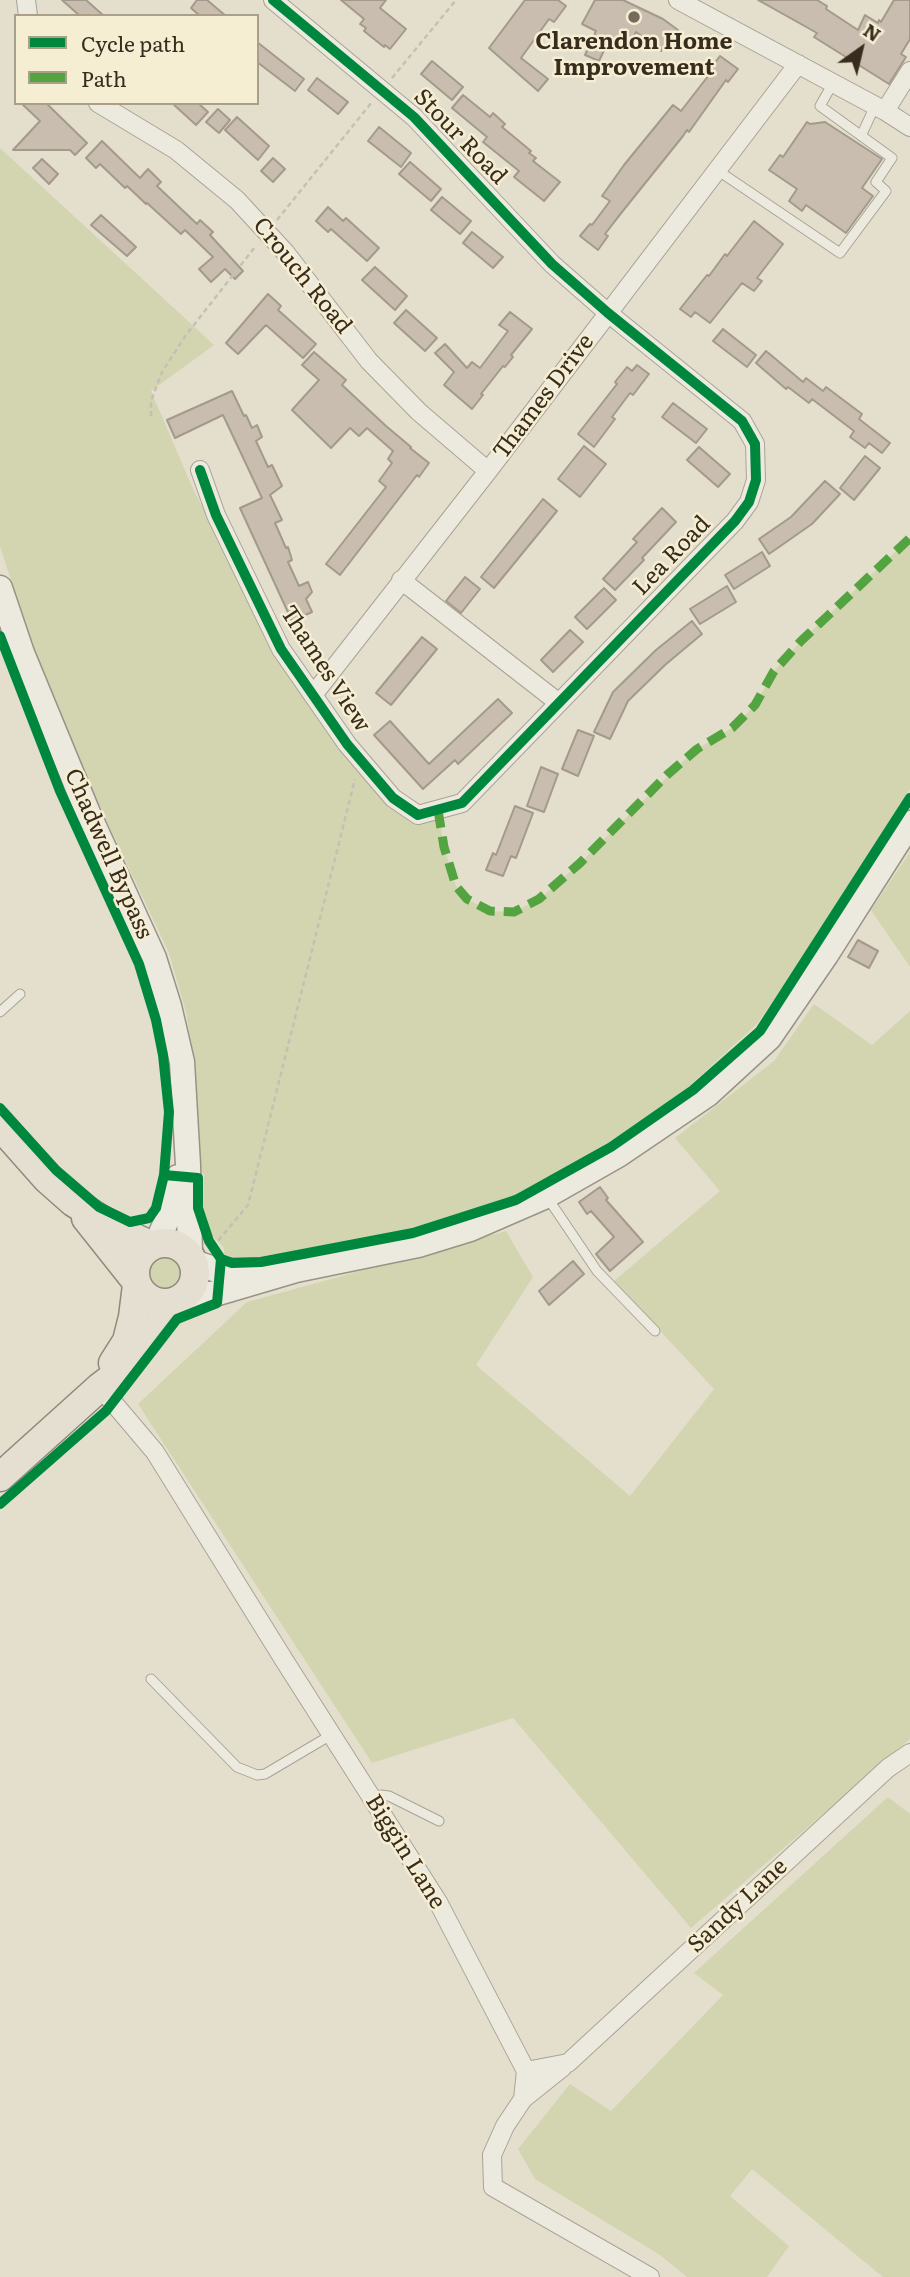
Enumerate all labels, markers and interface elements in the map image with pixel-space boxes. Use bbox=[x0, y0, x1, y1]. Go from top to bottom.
marker: Clarendon Home Improvement bbox=[626, 9, 642, 25]
legend bbox=[14, 14, 259, 105]
north arrow bbox=[826, 14, 896, 84]
text: N bbox=[858, 16, 887, 48]
text: Cycle path bbox=[81, 27, 185, 58]
place label: Clarendon Home Improvement bbox=[535, 28, 733, 82]
text: Path bbox=[81, 62, 127, 93]
street label: Stour Road bbox=[408, 84, 512, 190]
street label: Crouch Road bbox=[247, 212, 357, 340]
street label: Thames Drive bbox=[488, 329, 600, 465]
street label: Lea Road bbox=[628, 511, 716, 601]
street label: Thames View bbox=[274, 601, 376, 737]
street label: Chadwell Bypass bbox=[58, 765, 158, 943]
street label: Biggin Lane bbox=[359, 1790, 451, 1914]
street label: Sandy Lane bbox=[683, 1853, 793, 1959]

